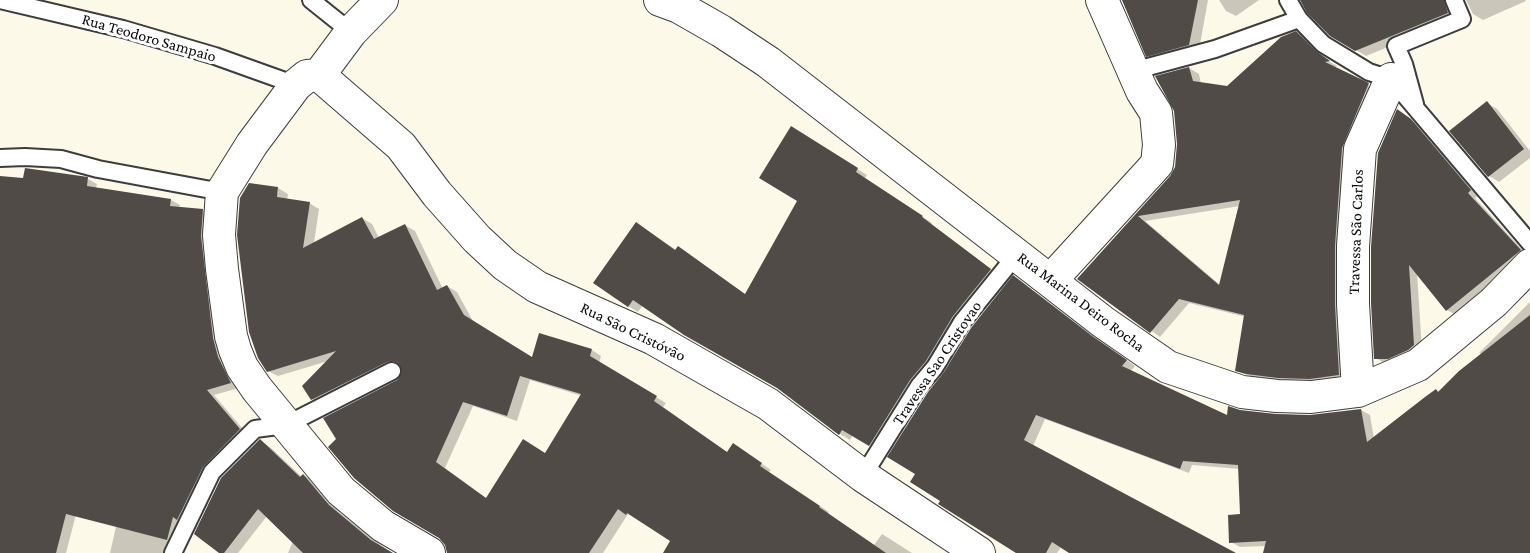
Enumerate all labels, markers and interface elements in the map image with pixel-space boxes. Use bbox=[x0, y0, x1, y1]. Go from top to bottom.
street label: Rua Teodoro Sampaio bbox=[80, 10, 218, 66]
street label: Travessa São Carlos bbox=[1344, 169, 1368, 295]
street label: Rua Marina Deiro Rocha bbox=[1014, 248, 1148, 356]
street label: Travessa Sao Cristovao bbox=[888, 297, 986, 429]
street label: Rua São Cristóvão bbox=[577, 298, 689, 366]

